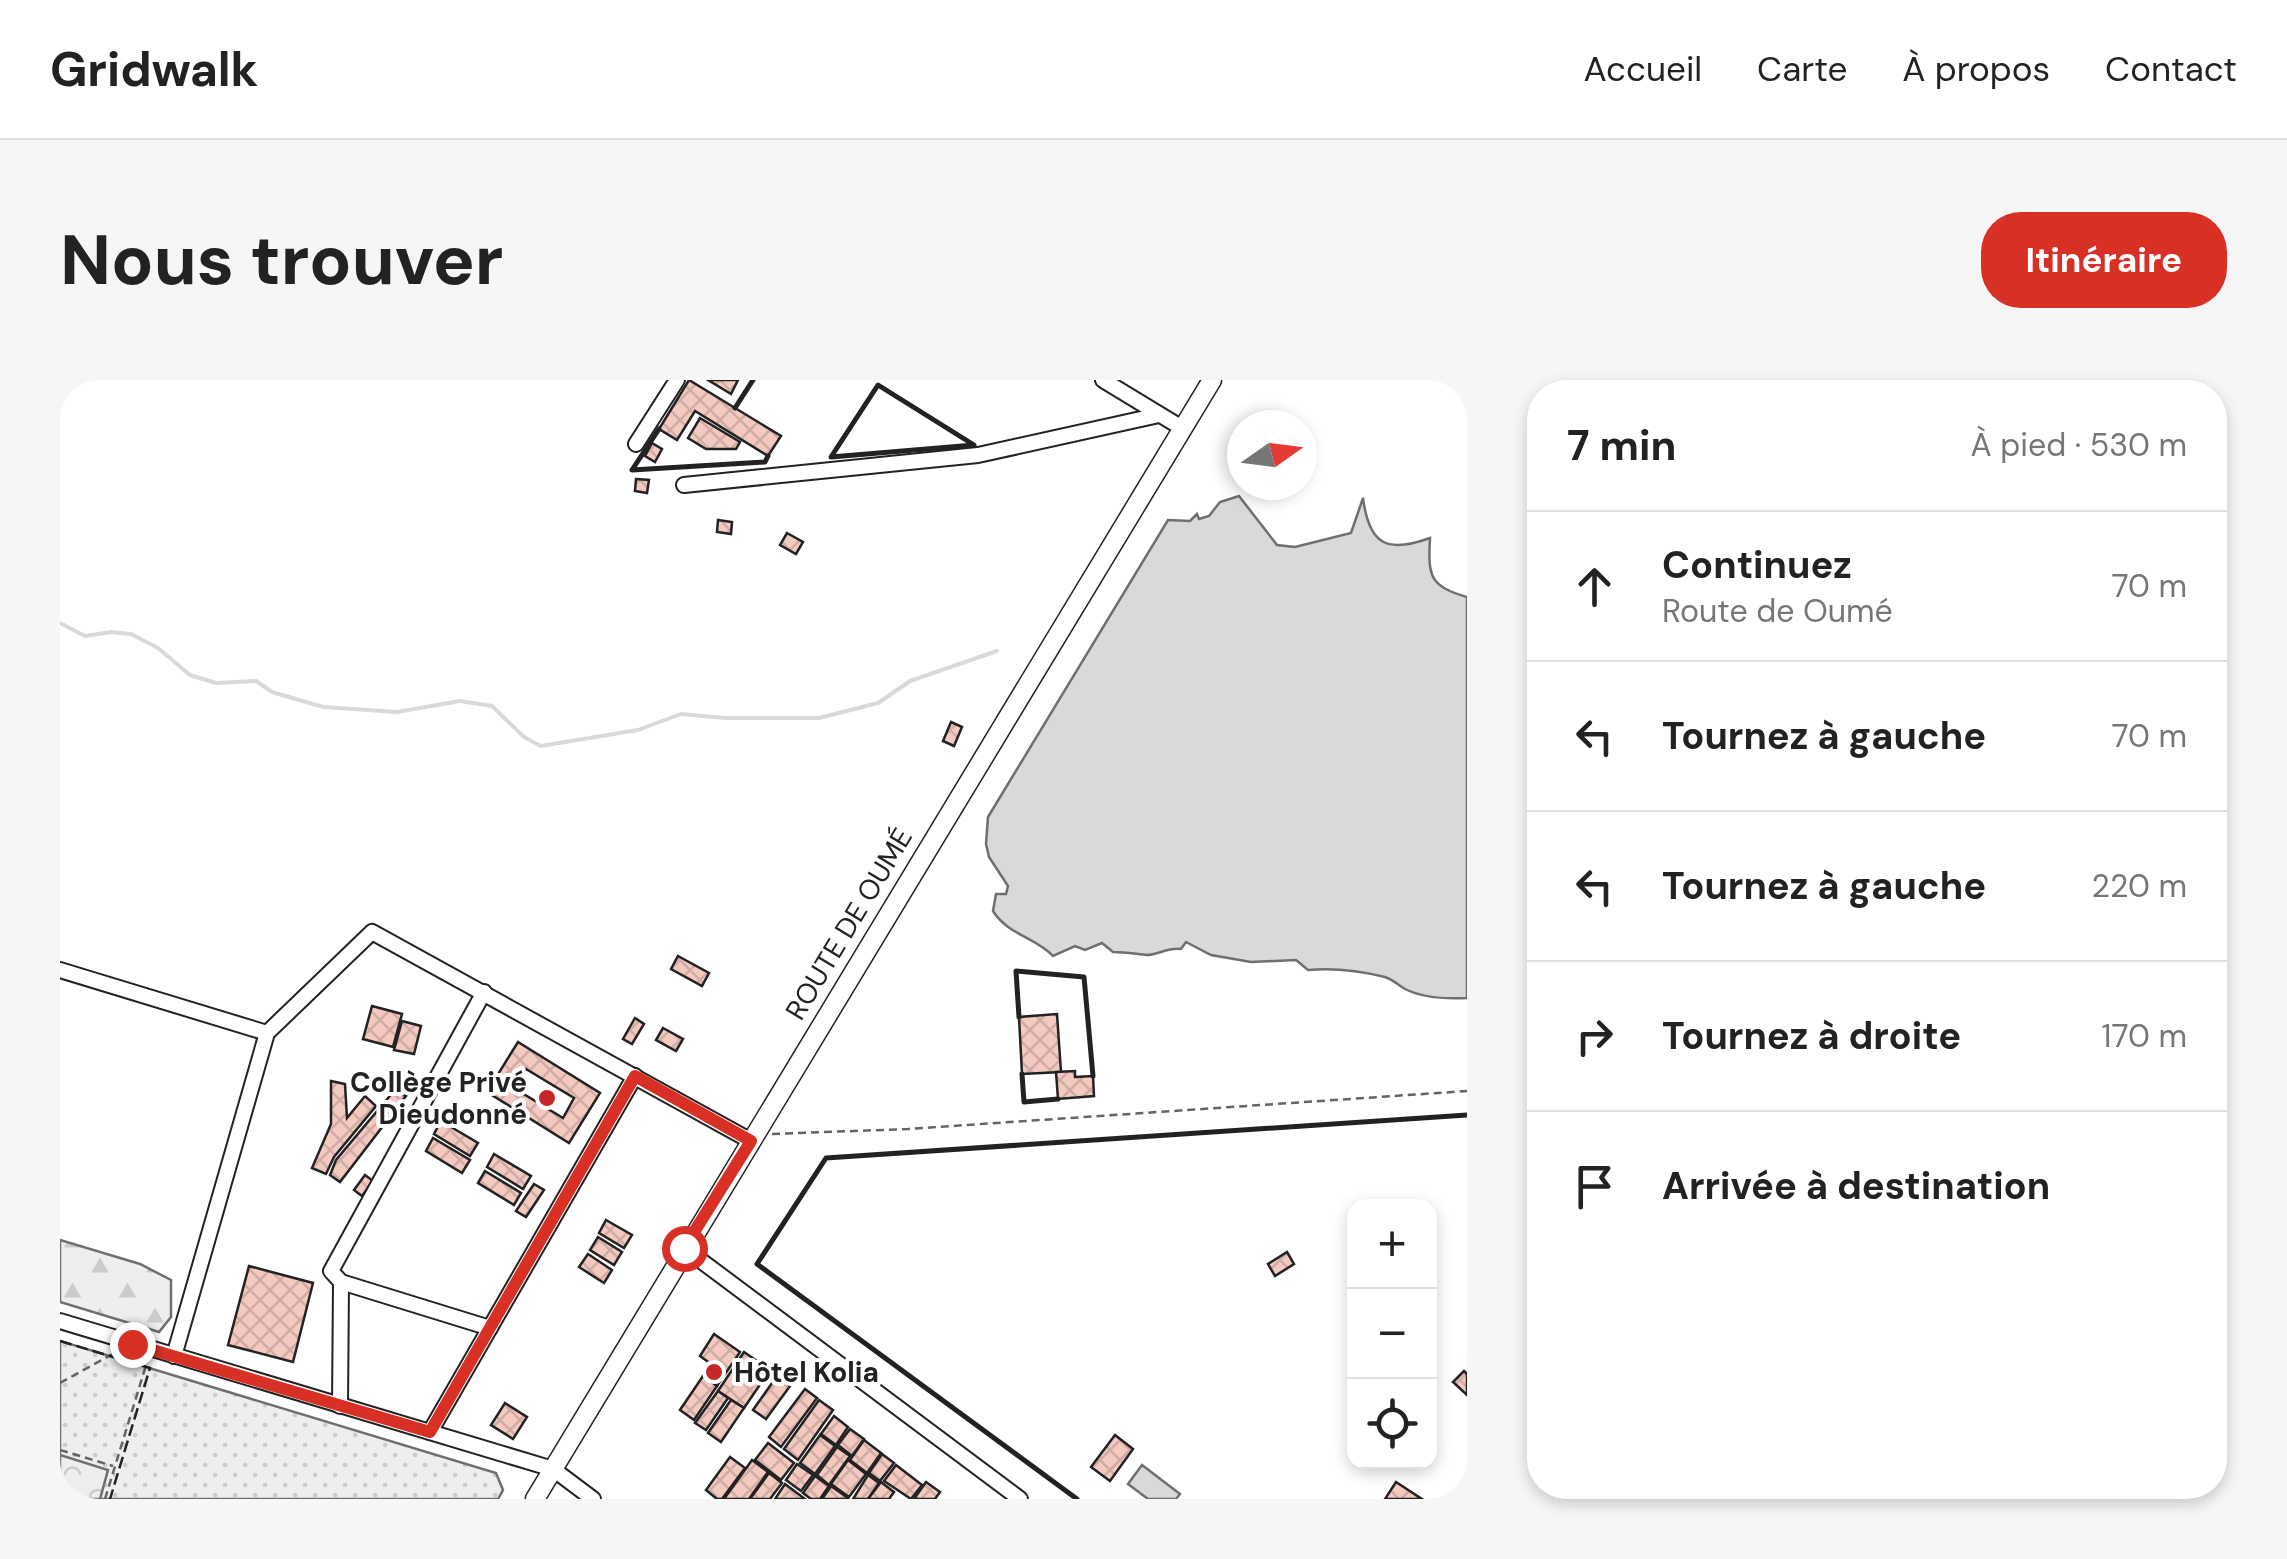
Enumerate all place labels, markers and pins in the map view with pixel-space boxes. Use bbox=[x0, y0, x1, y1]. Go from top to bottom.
place label: Collège Privé Dieudonné bbox=[350, 1064, 527, 1133]
marker: Collège Privé Dieudonné bbox=[536, 1087, 558, 1109]
place label: Hôtel Kolia bbox=[734, 1354, 879, 1391]
marker: Hôtel Kolia bbox=[703, 1361, 725, 1383]

